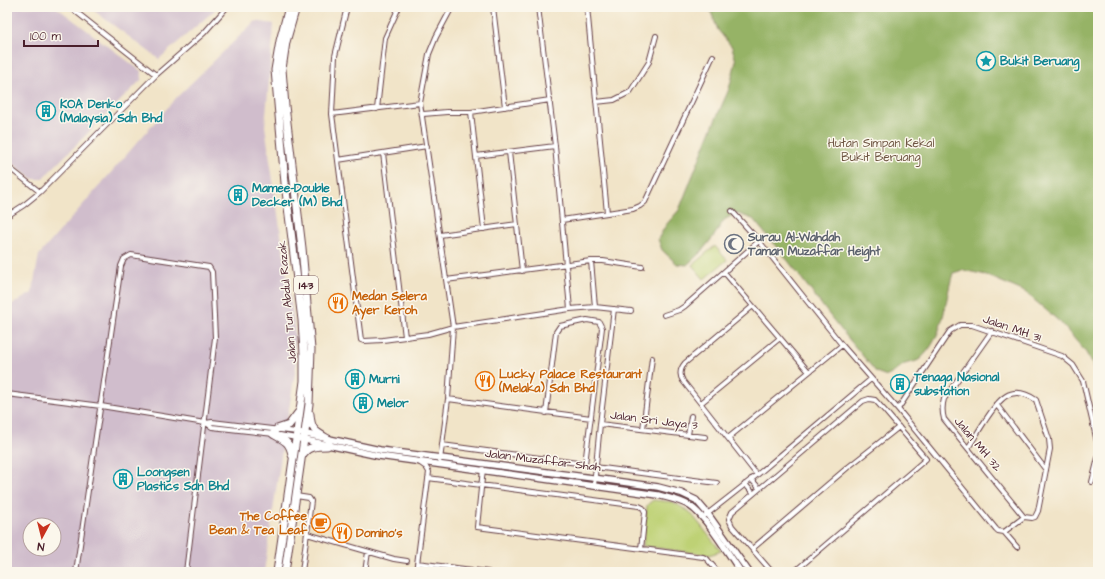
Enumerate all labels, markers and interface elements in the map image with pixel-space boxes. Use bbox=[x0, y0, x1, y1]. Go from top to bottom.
scale bar bbox=[24, 22, 98, 48]
text: 100 m bbox=[30, 28, 61, 45]
place icon: Bukit Beruang bbox=[975, 50, 997, 72]
place label: Bukit Beruang bbox=[1000, 53, 1080, 72]
place label: KOA Denko (Malaysia) Sdn Bhd bbox=[59, 96, 163, 128]
building icon: KOA Denko (Malaysia) Sdn Bhd bbox=[35, 100, 57, 122]
park label: Hutan Simpan Kekal Bukit Beruang bbox=[828, 135, 934, 167]
place label: Mamee-Double Decker (M) Bhd bbox=[252, 180, 343, 211]
building icon: Mamee-Double Decker (M) Bhd bbox=[227, 184, 249, 206]
place label: Surau Al-Wahdah Taman Muzaffar Height bbox=[747, 229, 880, 262]
mosque icon: Surau Al-Wahdah Taman Muzaffar Height bbox=[723, 233, 745, 255]
street label: Jalan Tun Abdul Razak bbox=[274, 239, 301, 364]
road number: 143 bbox=[294, 276, 318, 294]
place label: Medan Selera Ayer Keroh bbox=[352, 288, 428, 320]
restaurant icon: Medan Selera Ayer Keroh bbox=[327, 292, 349, 314]
street label: Jalan MH 31 bbox=[980, 311, 1044, 347]
place label: Lucky Palace Restaurant (Melaka) Sdn Bhd bbox=[498, 366, 642, 397]
building icon: Murni bbox=[344, 368, 366, 390]
place label: Tenaga Nasional substation bbox=[913, 369, 999, 400]
restaurant icon: Lucky Palace Restaurant (Melaka) Sdn Bhd bbox=[474, 370, 496, 392]
place label: Murni bbox=[369, 371, 400, 388]
building icon: Tenaga Nasional substation bbox=[889, 373, 911, 395]
building icon: Melor bbox=[352, 392, 374, 414]
place label: Melor bbox=[377, 395, 409, 412]
street label: Jalan Sri Jaya 3 bbox=[609, 407, 699, 435]
street label: Jalan MH 32 bbox=[950, 413, 1005, 475]
street label: Jalan Muzaffar Shah bbox=[484, 445, 602, 476]
place label: Loongsen Plastics Sdn Bhd bbox=[137, 464, 230, 495]
building icon: Loongsen Plastics Sdn Bhd bbox=[112, 468, 134, 490]
place label: The Coffee Bean & Tea Leaf bbox=[209, 508, 308, 539]
cafe icon: The Coffee Bean & Tea Leaf bbox=[310, 512, 332, 534]
north arrow bbox=[22, 517, 62, 557]
restaurant icon: Domino's bbox=[331, 522, 353, 544]
place label: Domino's bbox=[356, 525, 402, 542]
text: N bbox=[36, 539, 45, 554]

